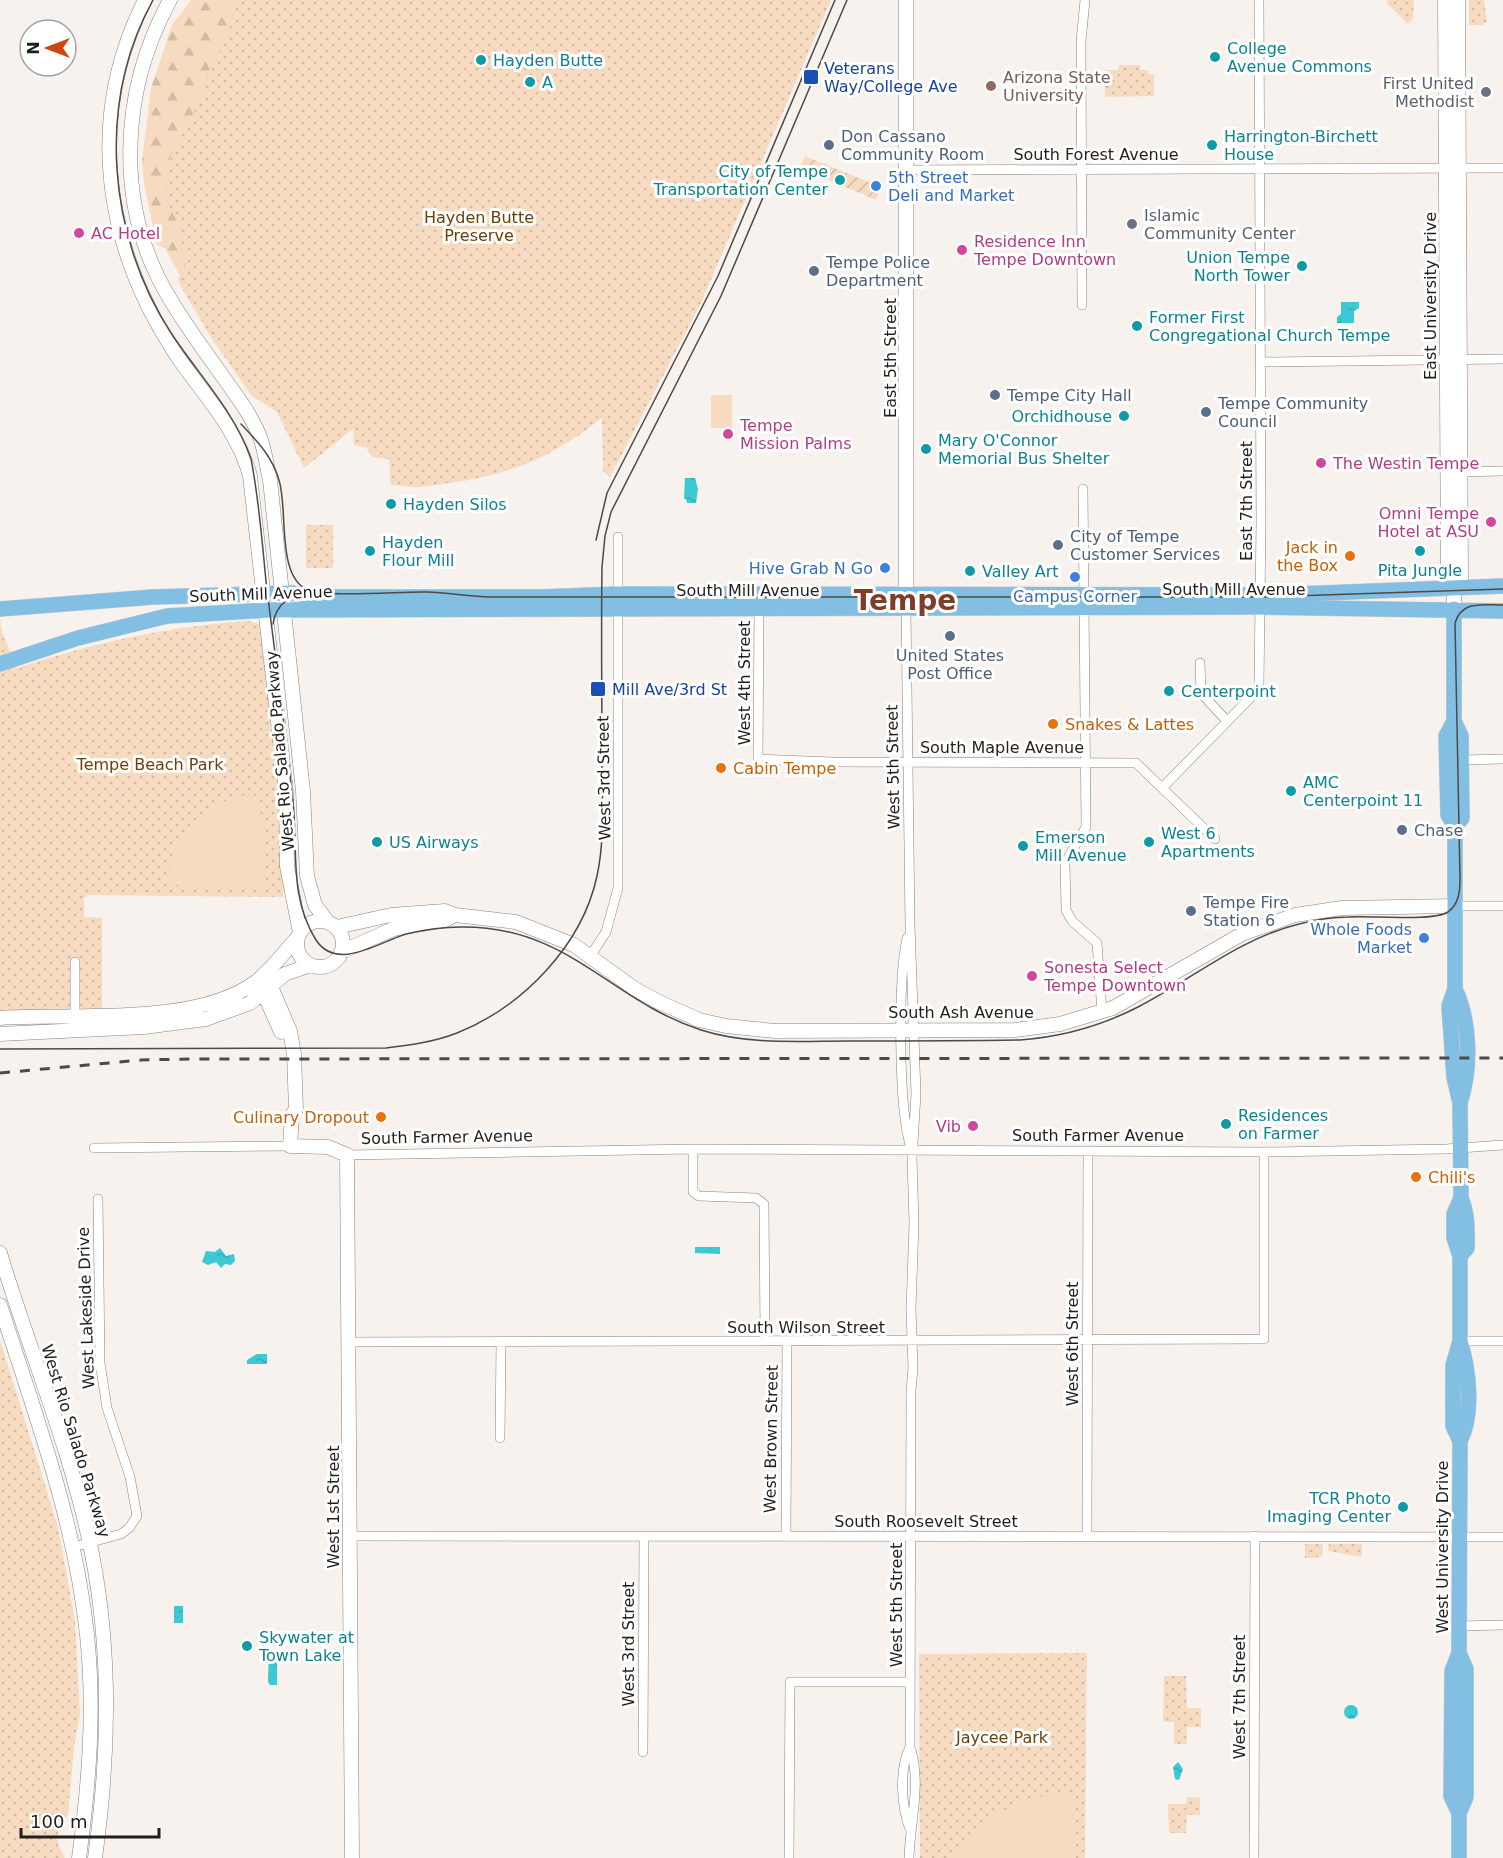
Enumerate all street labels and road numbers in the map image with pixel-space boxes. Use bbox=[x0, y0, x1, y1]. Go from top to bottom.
street label: South Forest Avenue bbox=[1013, 145, 1179, 164]
street label: East University Drive bbox=[1421, 212, 1440, 380]
street label: East 5th Street bbox=[881, 298, 900, 418]
street label: East 7th Street bbox=[1237, 441, 1256, 561]
street label: South Mill Avenue bbox=[1162, 580, 1306, 599]
street label: South Mill Avenue bbox=[676, 581, 820, 600]
street label: South Mill Avenue bbox=[189, 582, 333, 606]
street label: West 4th Street bbox=[735, 621, 754, 745]
street label: West Rio Salado Parkway bbox=[262, 650, 298, 852]
street label: West 5th Street bbox=[882, 704, 904, 830]
street label: West 3rd Street bbox=[593, 715, 615, 841]
street label: South Maple Avenue bbox=[920, 738, 1084, 757]
street label: South Ash Avenue bbox=[888, 1003, 1034, 1022]
street label: South Farmer Avenue bbox=[361, 1126, 533, 1148]
street label: South Farmer Avenue bbox=[1012, 1126, 1184, 1145]
street label: West Lakeside Drive bbox=[74, 1227, 98, 1389]
street label: West 6th Street bbox=[1063, 1282, 1082, 1406]
street label: South Wilson Street bbox=[727, 1318, 885, 1337]
street label: West Rio Salado Parkway bbox=[38, 1342, 114, 1540]
street label: West Brown Street bbox=[760, 1365, 782, 1513]
street label: West 1st Street bbox=[324, 1446, 343, 1568]
street label: West University Drive bbox=[1433, 1461, 1452, 1633]
street label: South Roosevelt Street bbox=[834, 1512, 1018, 1531]
street label: West 5th Street bbox=[887, 1543, 906, 1667]
street label: West 3rd Street bbox=[619, 1582, 638, 1706]
street label: West 7th Street bbox=[1230, 1635, 1249, 1759]

